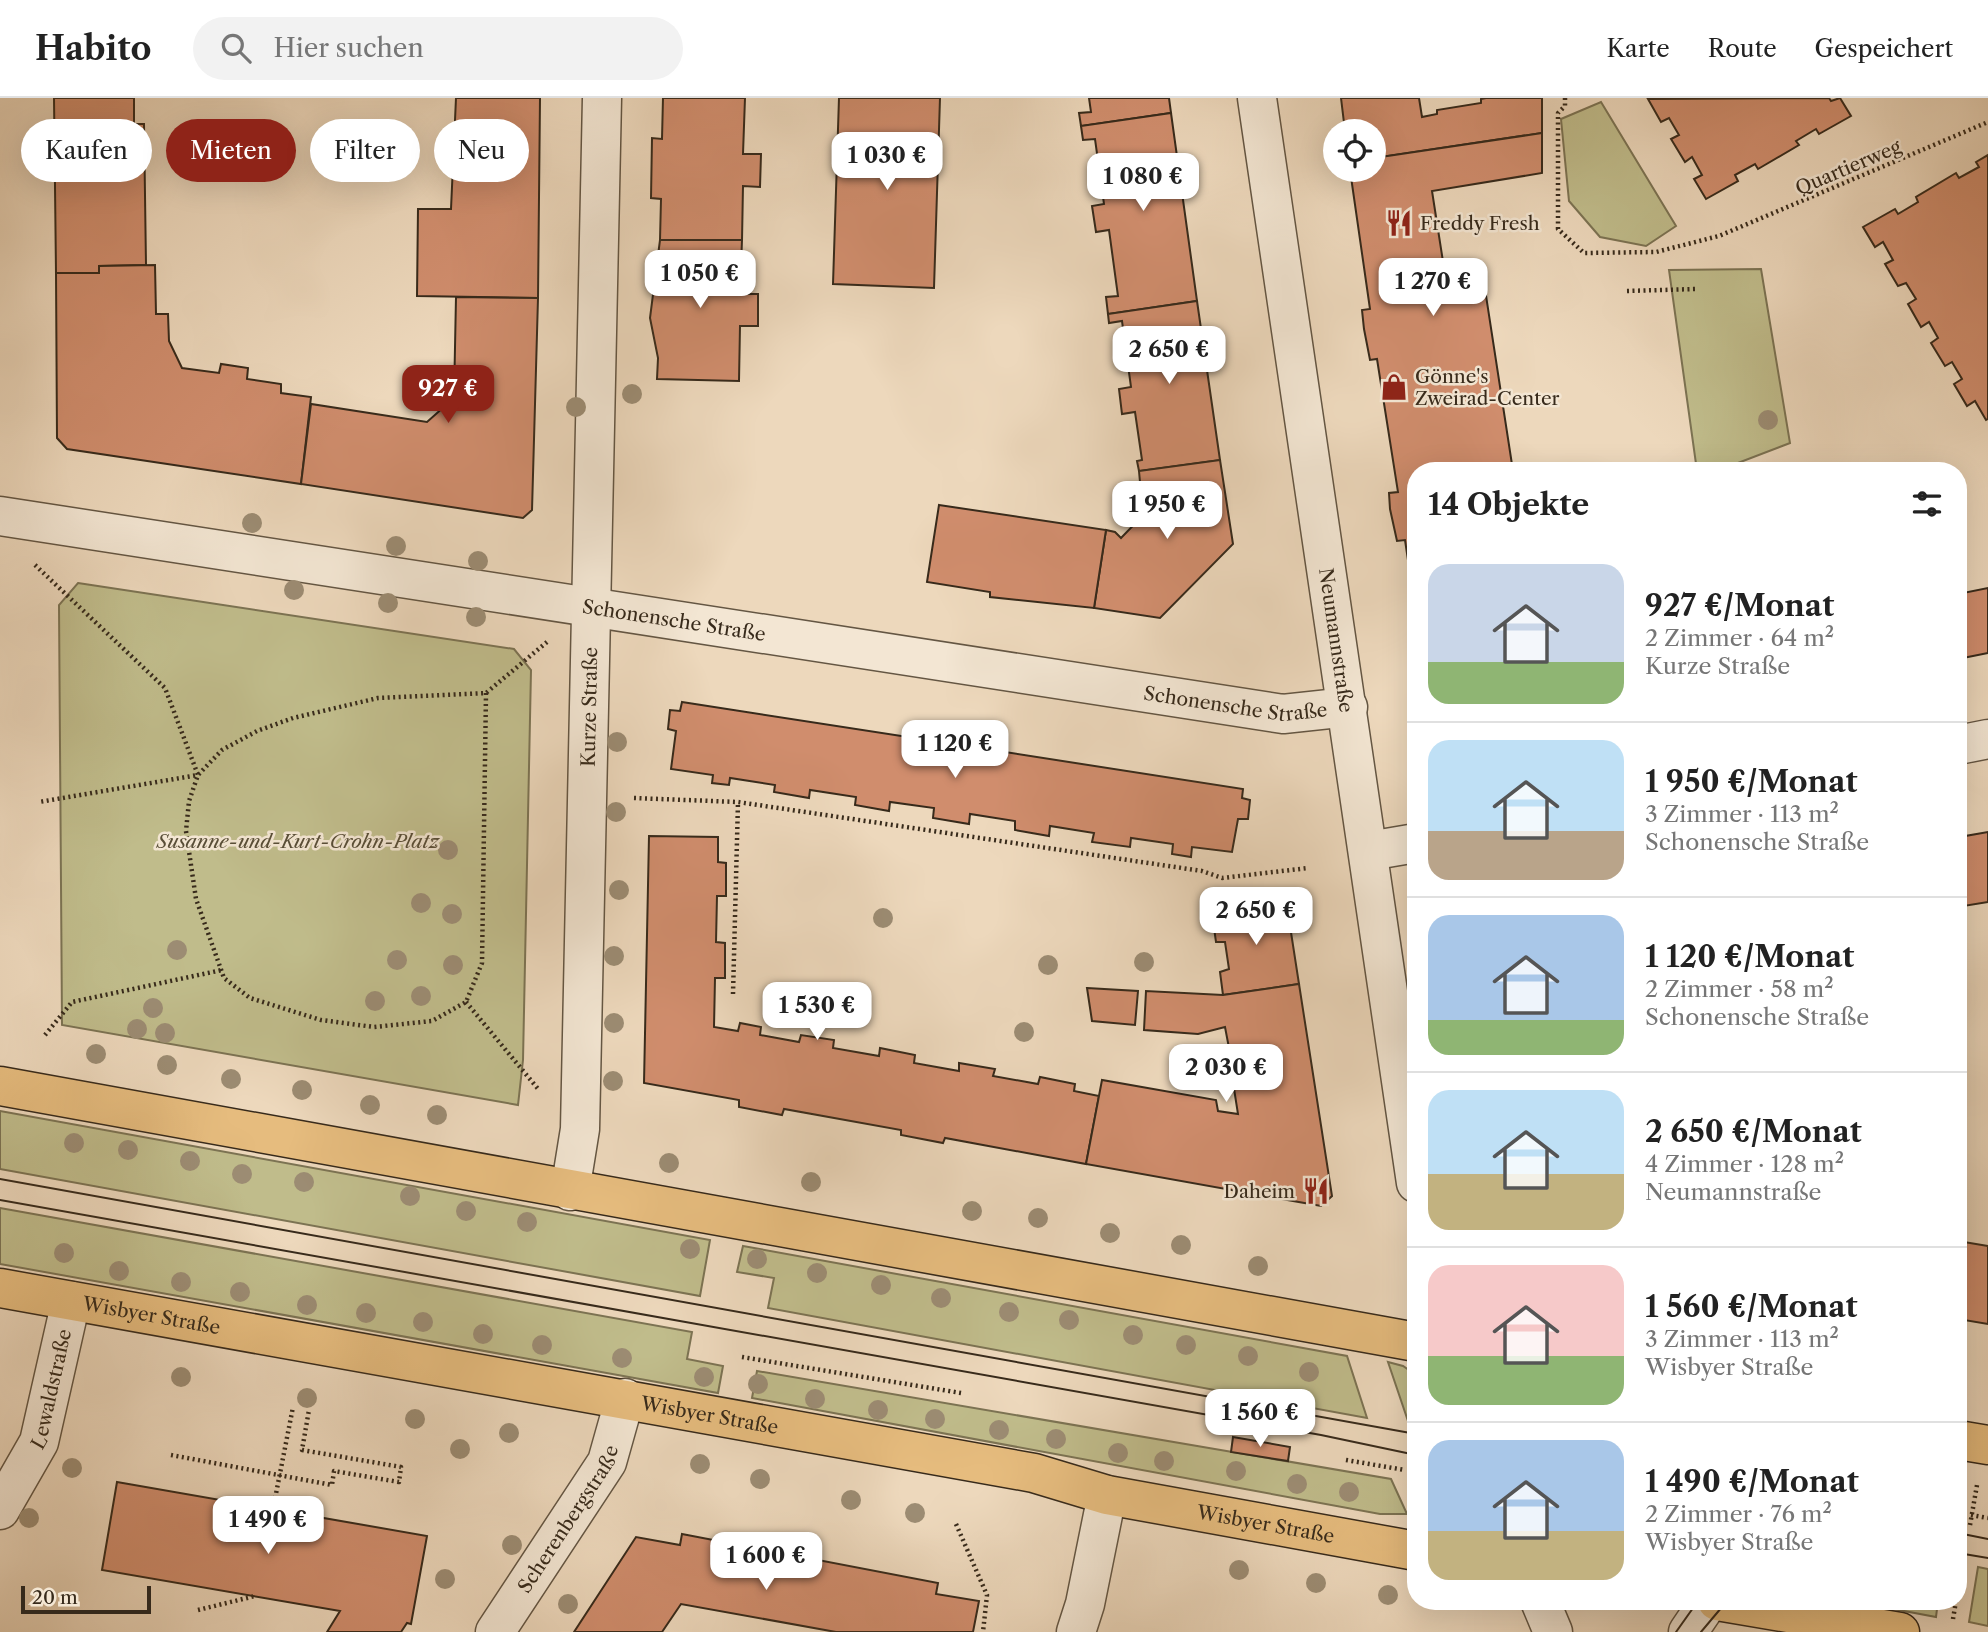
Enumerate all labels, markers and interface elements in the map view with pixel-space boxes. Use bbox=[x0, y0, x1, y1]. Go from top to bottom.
search box bbox=[193, 17, 683, 80]
text: Habito bbox=[35, 28, 151, 69]
icon: search bbox=[217, 29, 255, 67]
text: Hier suchen bbox=[273, 32, 424, 64]
text: Karte bbox=[1606, 34, 1670, 63]
text: Route bbox=[1708, 34, 1777, 63]
text: Gespeichert bbox=[1815, 34, 1953, 63]
chip: Kaufen bbox=[21, 119, 152, 182]
chip: Mieten bbox=[166, 119, 296, 182]
chip: Filter bbox=[310, 119, 420, 182]
chip: Neu bbox=[434, 119, 529, 182]
map controls bbox=[1323, 119, 1386, 182]
button: locate bbox=[1323, 119, 1386, 182]
pin: 1 030 € bbox=[822, 132, 952, 192]
street label: Quartierweg bbox=[1792, 135, 1905, 200]
text: 1 030 € bbox=[848, 141, 926, 169]
pin: 1 080 € bbox=[1078, 153, 1208, 213]
text: 1 080 € bbox=[1103, 162, 1183, 190]
restaurant icon: Freddy Fresh bbox=[1384, 208, 1414, 238]
place label: Freddy Fresh bbox=[1420, 212, 1540, 235]
pin: 1 050 € bbox=[635, 250, 765, 310]
pin: 1 270 € bbox=[1368, 258, 1498, 318]
text: 1 050 € bbox=[661, 259, 739, 287]
text: 1 270 € bbox=[1395, 267, 1471, 295]
pin: 2 650 € bbox=[1104, 327, 1234, 386]
text: 2 650 € bbox=[1129, 335, 1209, 363]
place label: Gönne's Zweirad-Center bbox=[1415, 365, 1560, 410]
pin: 927 € bbox=[399, 366, 497, 425]
shop icon: Gönne's Zweirad-Center bbox=[1379, 372, 1409, 402]
text: 927 € bbox=[418, 374, 478, 402]
pin: 1 950 € bbox=[1102, 482, 1232, 541]
icon: filters bbox=[1908, 485, 1946, 523]
text: 14 Objekte bbox=[1428, 486, 1589, 523]
text: 1 950 € bbox=[1128, 490, 1206, 518]
street label: Neumannstraße bbox=[1314, 566, 1358, 714]
text: 927 €/Monat bbox=[1645, 587, 1834, 624]
icon: home bbox=[1484, 592, 1568, 676]
street label: Schonensche Straße bbox=[581, 595, 767, 646]
text: 2 Zimmer · 64 m² bbox=[1645, 624, 1834, 652]
street label: Kurze Straße bbox=[577, 647, 602, 767]
text: Kurze Straße bbox=[1645, 652, 1790, 680]
street label: Schonensche Straße bbox=[1142, 682, 1328, 726]
pin: 1 120 € bbox=[890, 720, 1020, 780]
text: 1 120 € bbox=[917, 729, 993, 757]
text: 1 950 €/Monat bbox=[1645, 763, 1858, 800]
icon: home bbox=[1484, 768, 1568, 852]
text: 3 Zimmer · 113 m² bbox=[1645, 800, 1839, 828]
text: Schonensche Straße bbox=[1645, 828, 1869, 856]
park label: Susanne-und-Kurt-Crohn-Platz bbox=[156, 830, 441, 853]
pin: 2 650 € bbox=[1191, 888, 1321, 947]
text: 2 650 € bbox=[1216, 896, 1296, 924]
text: 1 120 €/Monat bbox=[1645, 938, 1854, 975]
icon: home bbox=[1484, 943, 1568, 1027]
text: 2 Zimmer · 58 m² bbox=[1645, 975, 1834, 1003]
pin: 1 530 € bbox=[752, 982, 882, 1042]
text: 1 530 € bbox=[779, 991, 855, 1019]
text: Schonensche Straße bbox=[1645, 1003, 1869, 1031]
pin: 2 030 € bbox=[1161, 1044, 1291, 1104]
text: 2 030 € bbox=[1185, 1053, 1267, 1081]
text: 2 650 €/Monat bbox=[1645, 1113, 1862, 1150]
icon: home bbox=[1484, 1118, 1568, 1202]
text: 4 Zimmer · 128 m² bbox=[1645, 1150, 1844, 1178]
restaurant icon: Daheim bbox=[1301, 1176, 1331, 1206]
text: Neumannstraße bbox=[1645, 1178, 1821, 1206]
place label: Daheim bbox=[1224, 1180, 1295, 1203]
text: 1 560 €/Monat bbox=[1645, 1288, 1858, 1325]
street label: Wisbyer Straße bbox=[80, 1292, 222, 1339]
icon: home bbox=[1484, 1293, 1568, 1377]
text: 3 Zimmer · 113 m² bbox=[1645, 1325, 1839, 1353]
street label: Lewaldstraße bbox=[26, 1327, 76, 1453]
text: Wisbyer Straße bbox=[1645, 1353, 1813, 1381]
pin: 1 560 € bbox=[1195, 1390, 1325, 1449]
street label: Wisbyer Straße bbox=[638, 1392, 780, 1439]
text: 1 560 € bbox=[1221, 1398, 1299, 1426]
street label: Scherenbergstraße bbox=[513, 1443, 623, 1597]
text: 1 490 €/Monat bbox=[1645, 1463, 1859, 1500]
icon: home bbox=[1484, 1468, 1568, 1552]
pin: 1 490 € bbox=[203, 1496, 333, 1556]
street label: Wisbyer Straße bbox=[1194, 1500, 1336, 1548]
text: 2 Zimmer · 76 m² bbox=[1645, 1500, 1832, 1528]
text: 1 490 € bbox=[229, 1505, 307, 1533]
text: Wisbyer Straße bbox=[1645, 1528, 1813, 1556]
pin: 1 600 € bbox=[701, 1532, 831, 1592]
text: 1 600 € bbox=[726, 1541, 806, 1569]
scale bar bbox=[21, 1583, 150, 1615]
text: 20 m bbox=[32, 1586, 78, 1609]

